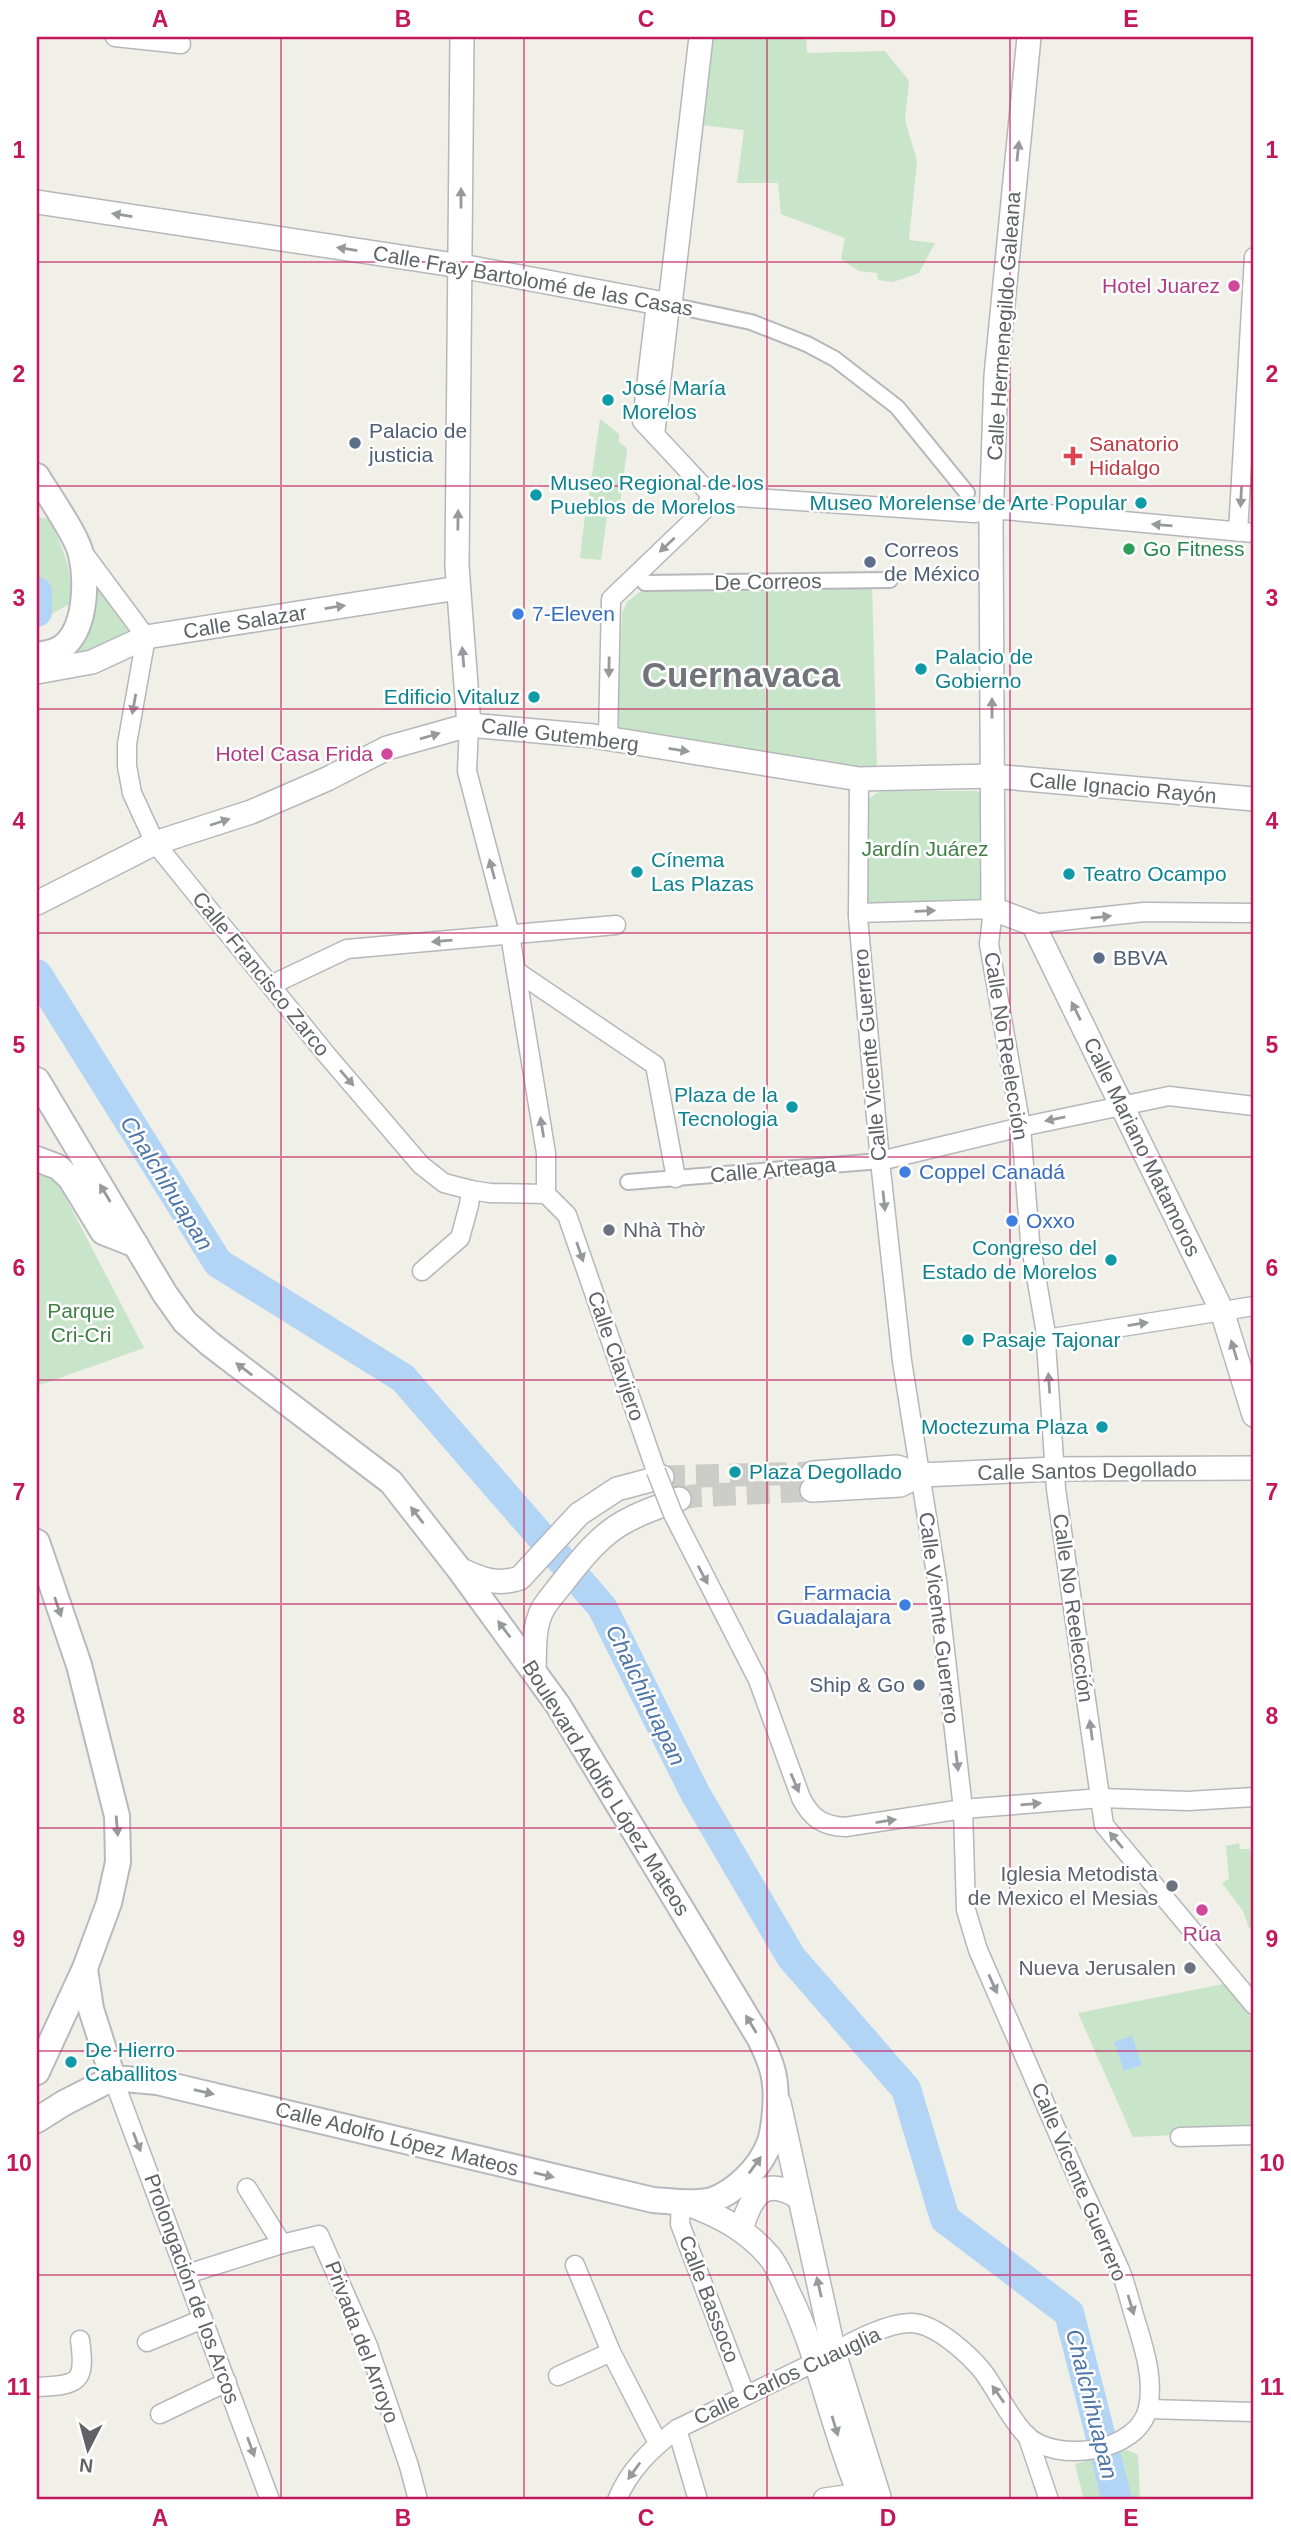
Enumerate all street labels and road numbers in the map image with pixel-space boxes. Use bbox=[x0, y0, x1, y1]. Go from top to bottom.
street label: Calle Hermenegildo Galeana bbox=[983, 190, 1024, 461]
street label: Calle Fray Bartolomé de las Casas bbox=[371, 241, 695, 320]
street label: De Correos bbox=[714, 569, 822, 594]
street label: Calle Salazar bbox=[181, 600, 308, 643]
street label: Calle Gutemberg bbox=[480, 713, 640, 756]
street label: Calle Ignacio Rayón bbox=[1028, 768, 1218, 807]
street label: Calle Francisco Zarco bbox=[188, 887, 335, 1060]
street label: Calle Vicente Guerrero bbox=[849, 948, 890, 1162]
street label: Calle No Reelección bbox=[980, 950, 1033, 1142]
street label: Calle Mariano Matamoros bbox=[1079, 1034, 1205, 1260]
street label: Calle Arteaga bbox=[709, 1153, 837, 1186]
street label: Calle Clavijero bbox=[584, 1288, 649, 1424]
street label: Calle Santos Degollado bbox=[977, 1457, 1197, 1484]
street label: Calle Vicente Guerrero bbox=[915, 1511, 964, 1725]
street label: Calle No Reelección bbox=[1049, 1512, 1098, 1704]
street label: Boulevard Adolfo López Mateos bbox=[518, 1656, 695, 1920]
street label: Calle Vicente Guerrero bbox=[1027, 2079, 1132, 2284]
street label: Calle Adolfo López Mateos bbox=[273, 2097, 521, 2180]
street label: Prolongación de los Arcos bbox=[140, 2171, 245, 2407]
street label: Calle Bassoco bbox=[675, 2232, 744, 2366]
street label: Privada del Arroyo bbox=[321, 2258, 404, 2426]
street label: Calle Carlos Cuauglia bbox=[690, 2322, 884, 2429]

